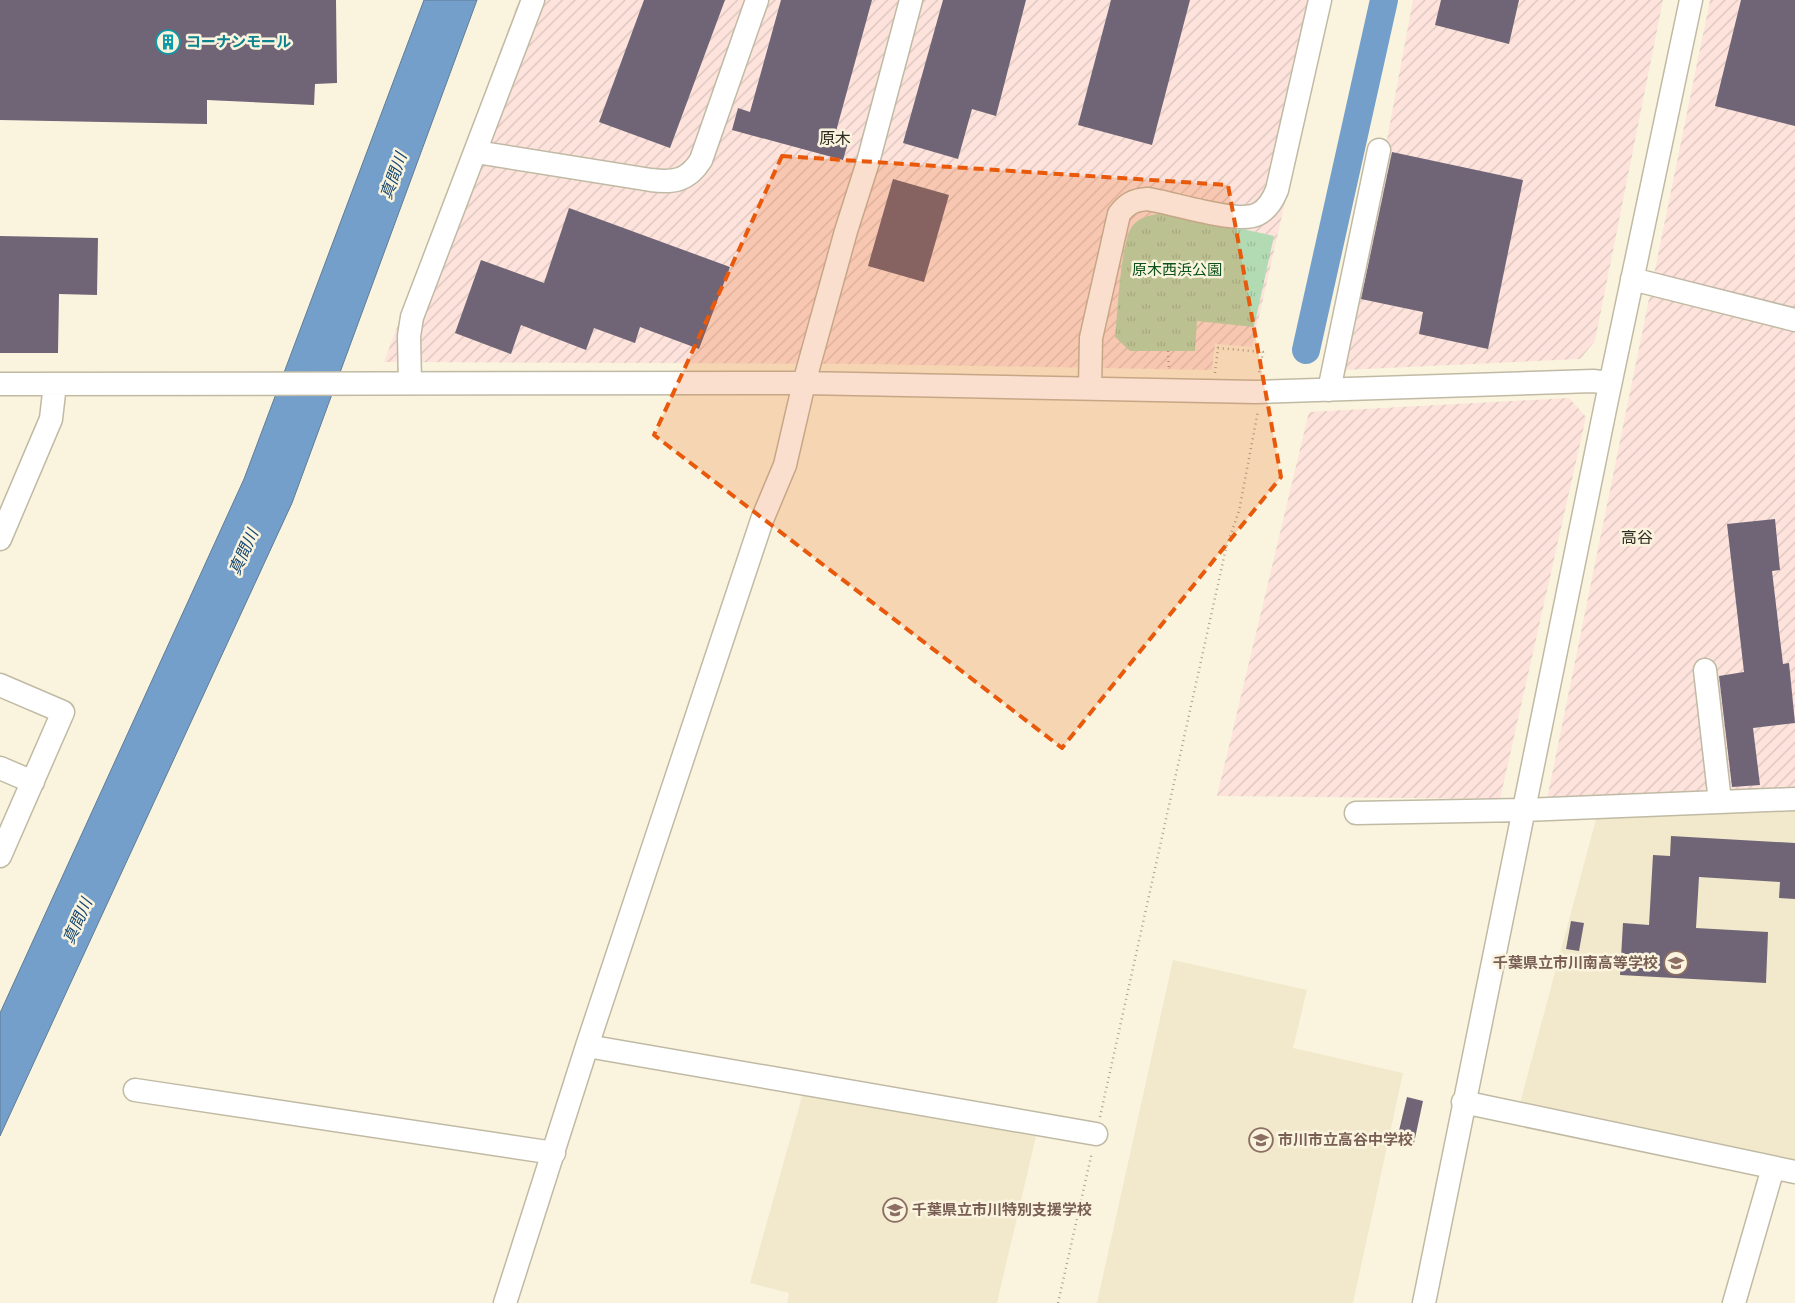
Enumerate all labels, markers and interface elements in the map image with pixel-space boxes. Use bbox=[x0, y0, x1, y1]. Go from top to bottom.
building icon: コーナンモール bbox=[155, 29, 181, 55]
place label: コーナンモール bbox=[186, 33, 291, 51]
district label: 原木 bbox=[819, 129, 851, 148]
water label: 真間川 bbox=[376, 148, 411, 202]
park label: 原木西浜公園 bbox=[1132, 261, 1222, 279]
water label: 真間川 bbox=[225, 525, 263, 578]
district label: 高谷 bbox=[1621, 528, 1653, 547]
water label: 真間川 bbox=[59, 894, 97, 947]
school or university icon: 千葉県立市川南高等学校 bbox=[1663, 950, 1689, 976]
place label: 千葉県立市川南高等学校 bbox=[1493, 954, 1658, 972]
school or university icon: 市川市立高谷中学校 bbox=[1248, 1127, 1274, 1153]
place label: 市川市立高谷中学校 bbox=[1278, 1131, 1413, 1149]
school or university icon: 千葉県立市川特別支援学校 bbox=[882, 1197, 908, 1223]
place label: 千葉県立市川特別支援学校 bbox=[912, 1201, 1092, 1219]

